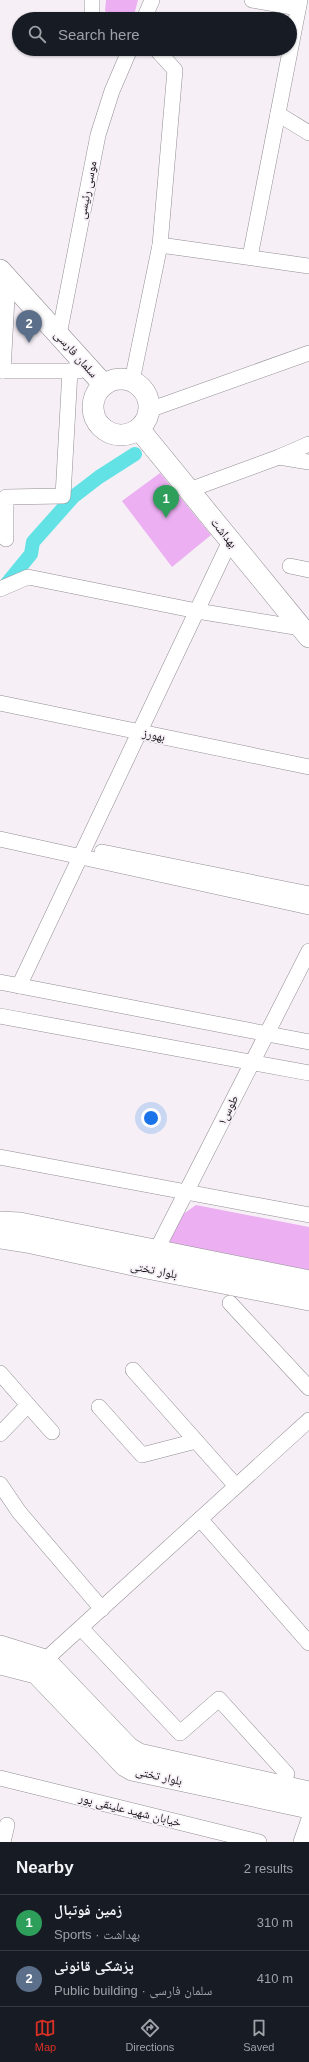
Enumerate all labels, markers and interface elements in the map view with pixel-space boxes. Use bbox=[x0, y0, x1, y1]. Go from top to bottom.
search box bbox=[12, 12, 297, 56]
icon: search bbox=[26, 23, 48, 45]
text: Search here bbox=[58, 26, 140, 43]
street label: موسی رئیسی bbox=[74, 160, 100, 220]
pin: 2 bbox=[16, 310, 42, 343]
street label: سلمان فارسی bbox=[51, 328, 101, 380]
pin: 1 bbox=[153, 485, 179, 518]
street label: بهداشت bbox=[208, 515, 240, 551]
street label: بهورز bbox=[140, 726, 167, 745]
street label: طوس۱ bbox=[215, 1093, 241, 1127]
your location bbox=[141, 1108, 161, 1128]
street label: بلوار تختی bbox=[129, 1259, 179, 1282]
street label: بلوار تختی bbox=[134, 1764, 184, 1789]
street label: خیابان شهید علینقی پور bbox=[76, 1790, 183, 1830]
text: Nearby bbox=[16, 1858, 74, 1877]
text: 2 results bbox=[244, 1861, 293, 1876]
text: زمین فوتبال bbox=[54, 1901, 122, 1918]
text: 1 bbox=[25, 1915, 33, 1930]
text: 310 m bbox=[257, 1915, 293, 1930]
text: Sports · بهداشت bbox=[54, 1927, 140, 1942]
text: پزشکی قانونی bbox=[54, 1957, 134, 1974]
text: 2 bbox=[25, 1971, 33, 1986]
text: 410 m bbox=[257, 1971, 293, 1986]
text: Public building · سلمان فارسی bbox=[54, 1983, 212, 1998]
tab: Map bbox=[34, 2017, 56, 2053]
tab: Directions bbox=[125, 2017, 174, 2053]
tab: Saved bbox=[243, 2017, 274, 2053]

